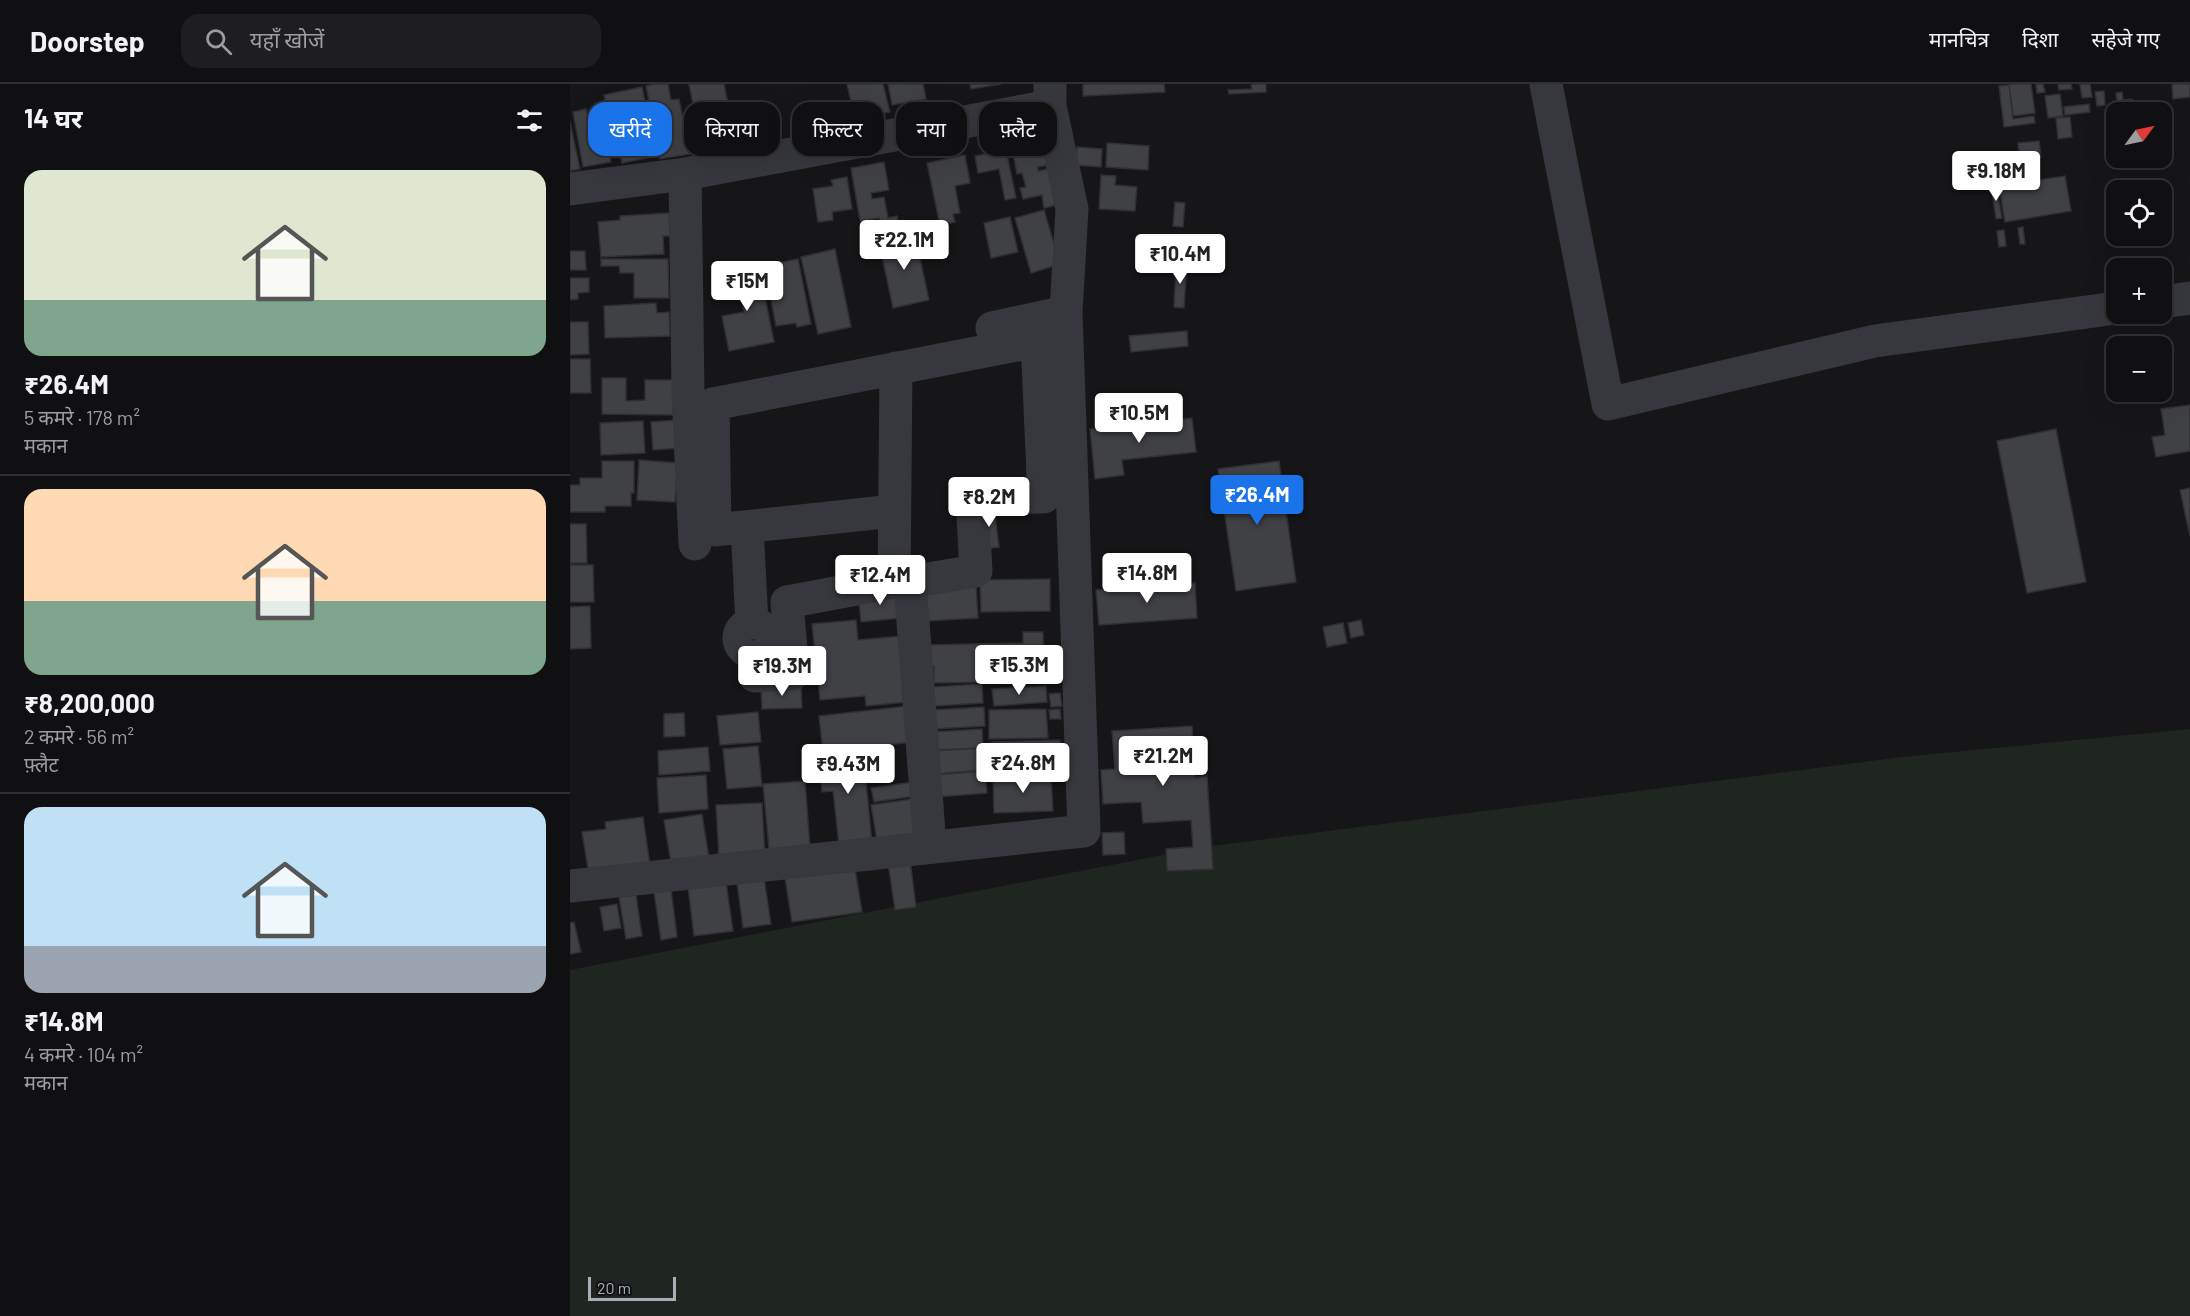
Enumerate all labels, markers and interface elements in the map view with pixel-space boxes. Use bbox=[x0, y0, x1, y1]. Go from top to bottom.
search box bbox=[181, 14, 601, 68]
text: Doorstep bbox=[30, 24, 145, 58]
icon: search bbox=[202, 25, 235, 58]
text: यहाँ खोजें bbox=[250, 26, 324, 52]
text: मानचित्र bbox=[1929, 26, 1989, 51]
text: दिशा bbox=[2022, 26, 2058, 51]
text: सहेजे गए bbox=[2091, 26, 2160, 51]
text: 14 घर bbox=[24, 102, 82, 133]
chip: खरीदें bbox=[588, 102, 672, 156]
chip: किराया bbox=[684, 102, 780, 156]
chip: फ़िल्टर bbox=[792, 102, 884, 156]
chip: नया bbox=[896, 102, 967, 156]
chip: फ़्लैट bbox=[979, 102, 1057, 156]
north arrow bbox=[2106, 102, 2172, 168]
map controls bbox=[2106, 102, 2172, 402]
icon: filters bbox=[513, 104, 546, 137]
pin: ₹9.18M bbox=[1947, 151, 2045, 202]
text: ₹9.18M bbox=[1966, 158, 2026, 182]
button: locate bbox=[2106, 180, 2172, 246]
icon: home bbox=[231, 209, 339, 317]
pin: ₹22.1M bbox=[855, 220, 953, 271]
text: ₹22.1M bbox=[874, 227, 934, 251]
pin: ₹10.4M bbox=[1131, 234, 1229, 285]
text: ₹10.4M bbox=[1149, 241, 1211, 265]
button: + bbox=[2106, 258, 2172, 324]
pin: ₹15M bbox=[711, 261, 783, 312]
text: ₹15M bbox=[725, 268, 769, 292]
button: − bbox=[2106, 336, 2172, 402]
text: ₹26.4M bbox=[24, 368, 109, 399]
pin: ₹10.5M bbox=[1090, 393, 1188, 444]
text: ₹10.5M bbox=[1109, 400, 1169, 424]
text: 5 कमरे · 178 m² bbox=[24, 405, 140, 429]
text: मकान bbox=[24, 433, 68, 457]
pin: ₹26.4M bbox=[1208, 475, 1306, 526]
pin: ₹8.2M bbox=[947, 477, 1031, 528]
text: ₹26.4M bbox=[1224, 482, 1290, 506]
text: ₹8.2M bbox=[962, 484, 1016, 508]
icon: home bbox=[231, 528, 339, 636]
pin: ₹14.8M bbox=[1098, 553, 1196, 604]
pin: ₹12.4M bbox=[831, 555, 929, 606]
text: ₹14.8M bbox=[1116, 560, 1178, 584]
text: ₹12.4M bbox=[849, 562, 911, 586]
pin: ₹15.3M bbox=[970, 645, 1068, 696]
pin: ₹19.3M bbox=[733, 646, 831, 697]
text: ₹15.3M bbox=[989, 652, 1049, 676]
text: ₹19.3M bbox=[752, 653, 812, 677]
text: ₹8,200,000 bbox=[24, 687, 155, 718]
text: 2 कमरे · 56 m² bbox=[24, 724, 134, 748]
pin: ₹21.2M bbox=[1114, 736, 1212, 787]
pin: ₹24.8M bbox=[974, 743, 1072, 794]
text: ₹21.2M bbox=[1133, 743, 1193, 767]
pin: ₹9.43M bbox=[799, 744, 897, 795]
text: ₹24.8M bbox=[990, 750, 1056, 774]
text: ₹9.43M bbox=[816, 751, 880, 775]
text: फ़्लैट bbox=[24, 752, 59, 776]
icon: home bbox=[231, 846, 339, 954]
text: ₹14.8M bbox=[24, 1005, 103, 1036]
text: 4 कमरे · 104 m² bbox=[24, 1042, 143, 1066]
text: मकान bbox=[24, 1070, 68, 1094]
scale bar bbox=[588, 1274, 676, 1302]
text: 20 m bbox=[597, 1278, 631, 1297]

